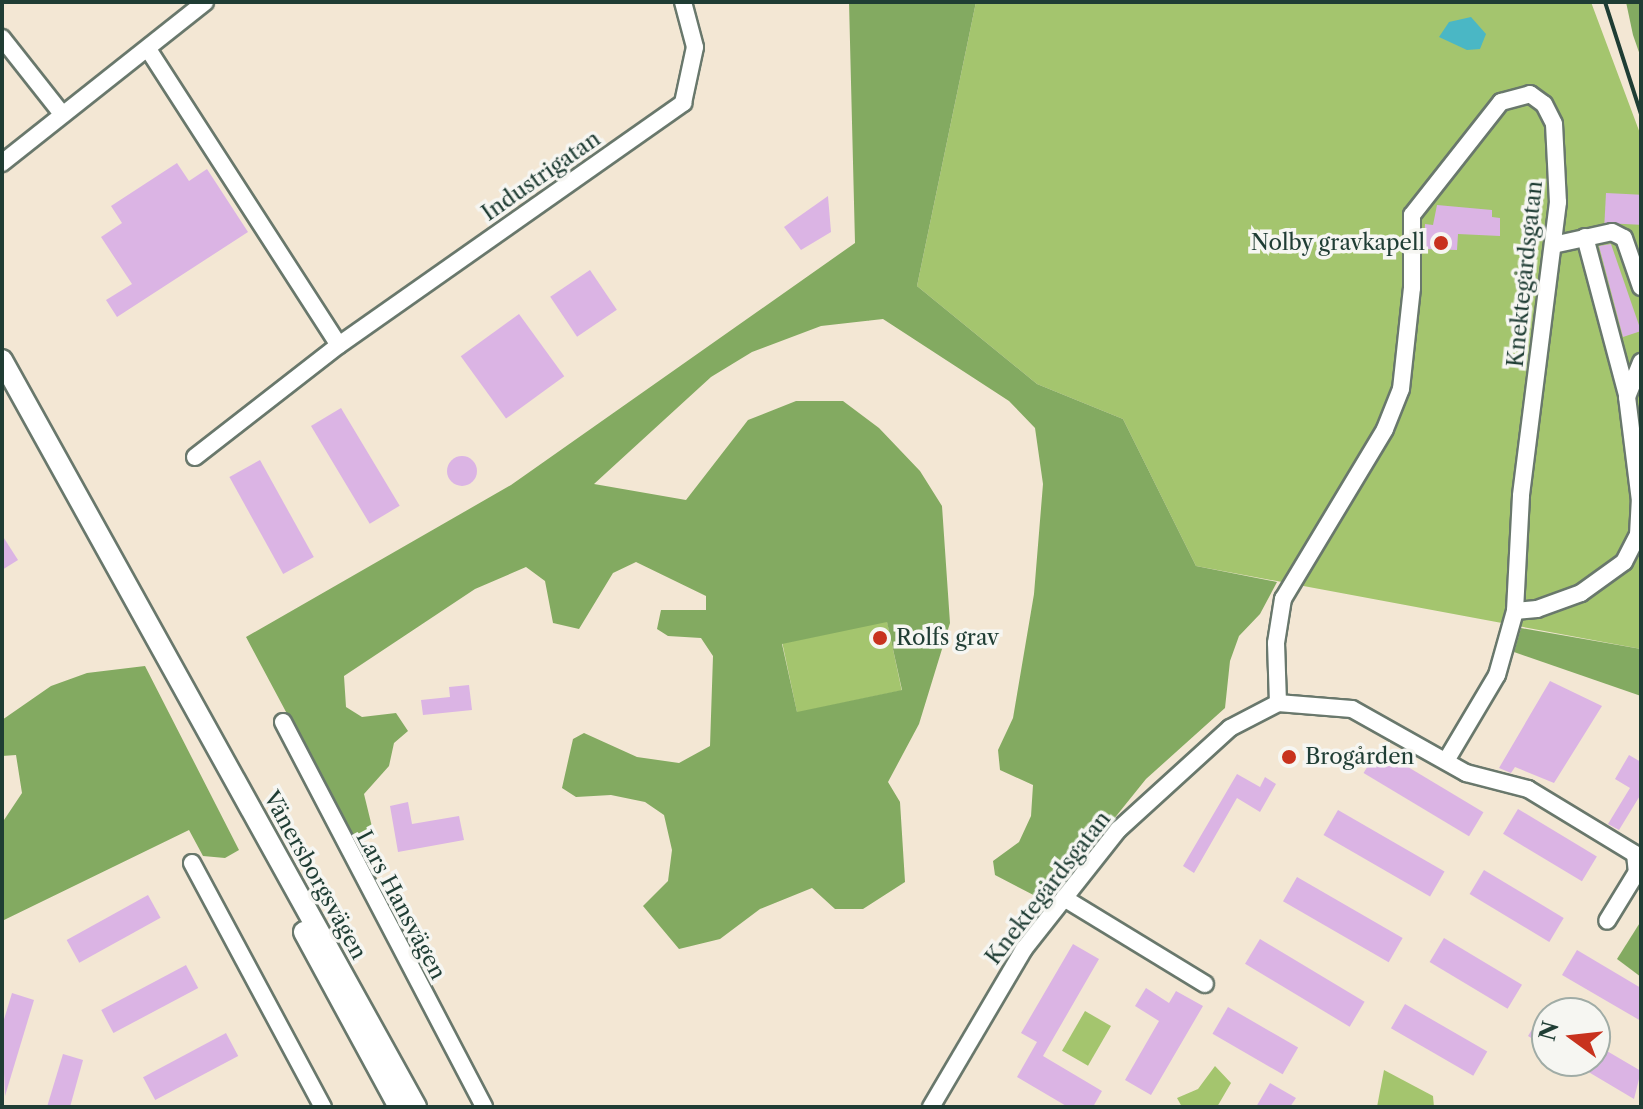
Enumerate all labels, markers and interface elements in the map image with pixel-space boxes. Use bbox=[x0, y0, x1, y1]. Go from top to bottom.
street label: Industrigatan bbox=[477, 125, 605, 227]
street label: Knektegårdsgatan bbox=[1502, 180, 1548, 368]
place label: Nolby gravkapell bbox=[1250, 230, 1425, 256]
marker: Nolby gravkapell bbox=[1432, 234, 1450, 252]
place label: Rolfs grav bbox=[896, 625, 999, 651]
marker: Rolfs grav bbox=[871, 629, 889, 647]
place label: Brogården bbox=[1305, 744, 1414, 770]
marker: Brogården bbox=[1280, 748, 1298, 766]
street label: Vänersborgsvägen bbox=[258, 786, 372, 964]
street label: Knektegårdsgatan bbox=[980, 806, 1116, 970]
street label: Lars Hansvägen bbox=[351, 826, 451, 984]
north arrow bbox=[1531, 997, 1611, 1077]
text: N bbox=[1534, 1018, 1565, 1044]

